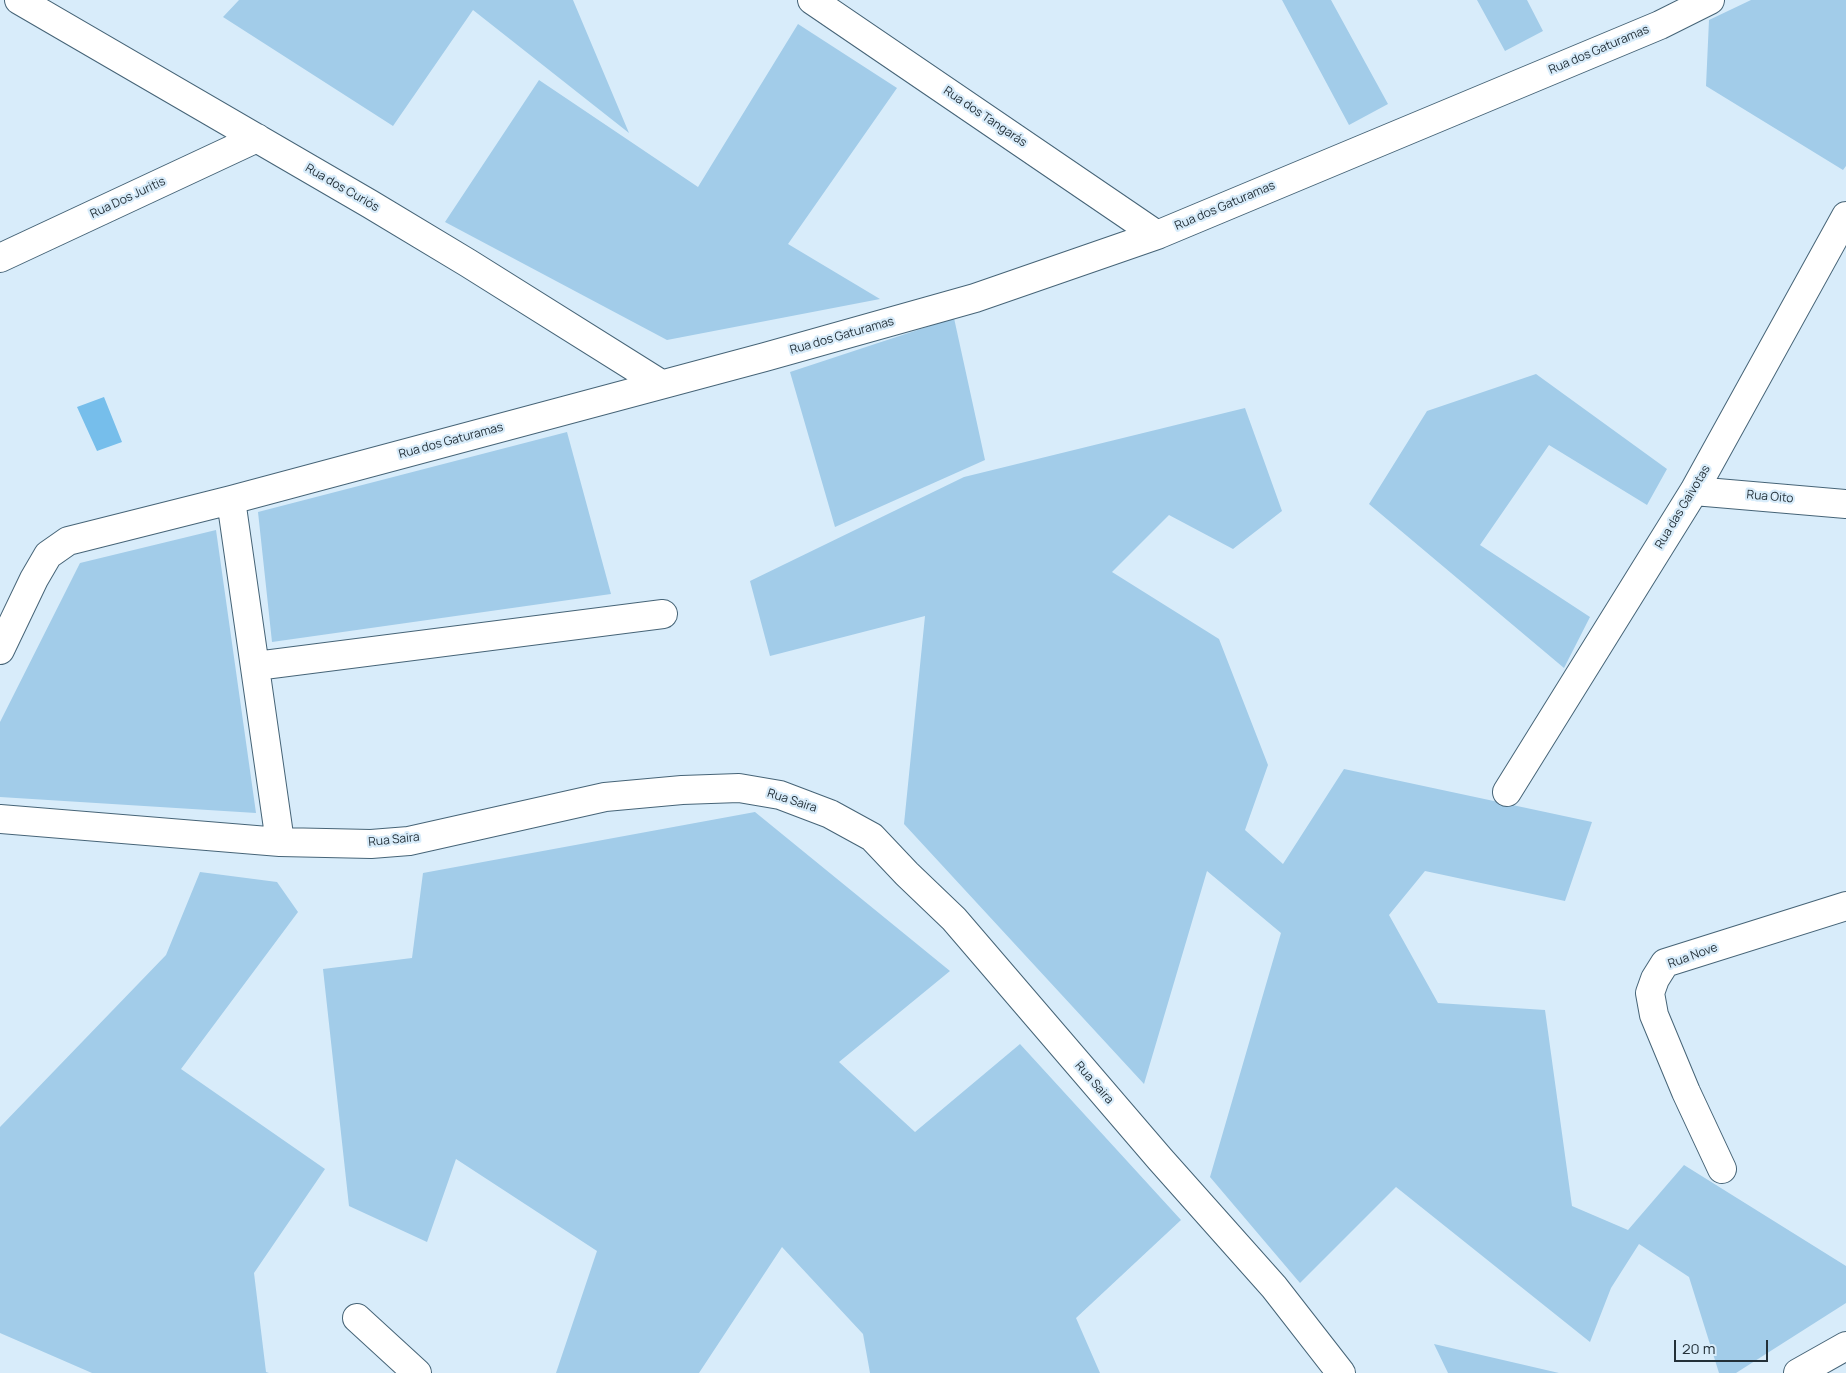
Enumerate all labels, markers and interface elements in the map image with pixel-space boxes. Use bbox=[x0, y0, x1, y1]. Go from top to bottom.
street label: Rua dos Gaturamas bbox=[1547, 22, 1651, 78]
street label: Rua dos Tangarás bbox=[941, 84, 1029, 150]
street label: Rua dos Curiós bbox=[303, 161, 381, 215]
street label: Rua Dos Juritis bbox=[88, 174, 168, 222]
street label: Rua dos Gaturamas bbox=[1173, 178, 1277, 234]
street label: Rua dos Gaturamas bbox=[788, 314, 896, 358]
street label: Rua dos Gaturamas bbox=[397, 420, 505, 462]
street label: Rua das Gaivotas bbox=[1652, 463, 1714, 551]
street label: Rua Oito bbox=[1746, 488, 1794, 506]
street label: Rua Saira bbox=[765, 786, 819, 816]
street label: Rua Saira bbox=[368, 830, 420, 850]
street label: Rua Nove bbox=[1666, 940, 1720, 972]
street label: Rua Saira bbox=[1072, 1059, 1116, 1107]
scale bar bbox=[1676, 1330, 1770, 1362]
text: 20 m bbox=[1682, 1338, 1715, 1359]

